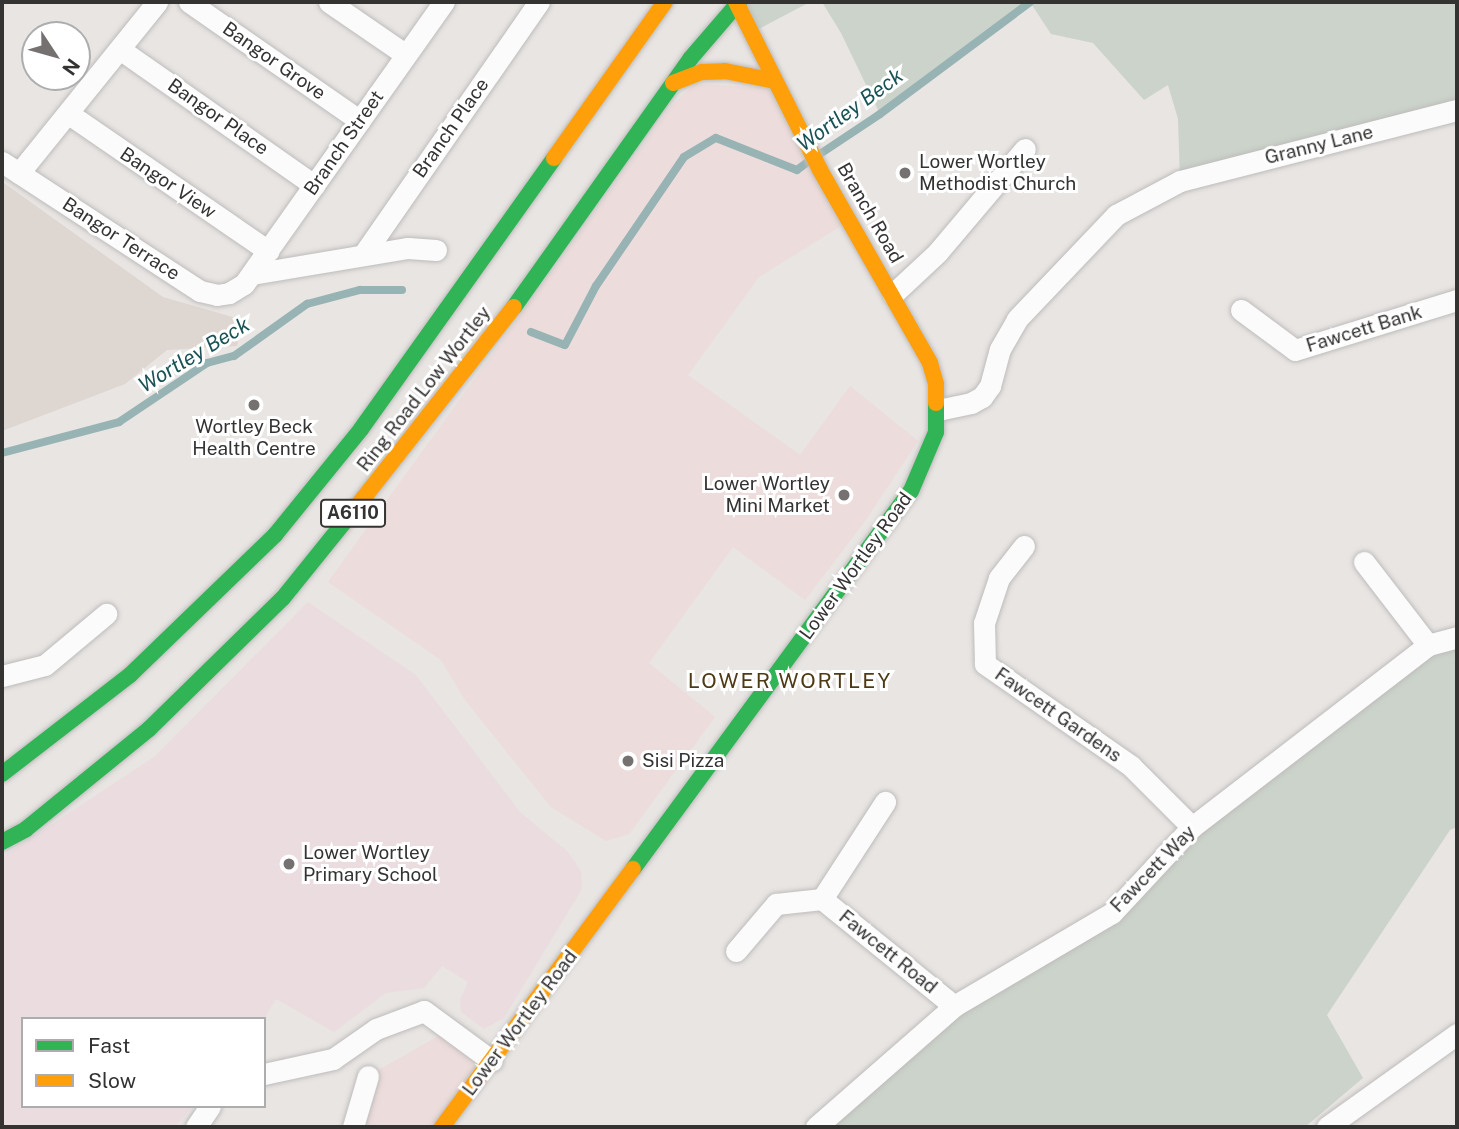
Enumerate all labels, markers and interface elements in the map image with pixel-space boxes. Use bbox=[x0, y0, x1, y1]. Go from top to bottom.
street label: Bangor Grove bbox=[218, 17, 330, 105]
north arrow bbox=[21, 21, 91, 91]
text: N bbox=[58, 55, 85, 80]
water label: Wortley Beck bbox=[792, 63, 908, 157]
street label: Bangor Place bbox=[163, 74, 273, 160]
street label: Branch Place bbox=[408, 74, 494, 182]
street label: Branch Street bbox=[300, 86, 388, 200]
street label: Granny Lane bbox=[1262, 121, 1376, 169]
street label: Bangor View bbox=[115, 142, 221, 224]
place label: Lower Wortley Methodist Church bbox=[919, 151, 1076, 195]
street label: Branch Road bbox=[832, 159, 908, 267]
marker: Lower Wortley Methodist Church bbox=[897, 165, 913, 181]
street label: Bangor Terrace bbox=[58, 193, 184, 285]
street label: Fawcett Bank bbox=[1303, 301, 1425, 357]
street label: Ring Road Low Wortley bbox=[352, 302, 496, 476]
water label: Wortley Beck bbox=[134, 312, 254, 398]
marker: Wortley Beck Health Centre bbox=[246, 397, 262, 413]
place label: Wortley Beck Health Centre bbox=[192, 416, 316, 460]
place label: Lower Wortley Mini Market bbox=[703, 473, 830, 517]
marker: Lower Wortley Mini Market bbox=[836, 487, 852, 503]
street label: Lower Wortley Road bbox=[795, 488, 917, 644]
road number: A6110 bbox=[320, 499, 386, 528]
street label: Fawcett Gardens bbox=[990, 663, 1126, 767]
district label: LOWER WORTLEY bbox=[689, 668, 891, 694]
place label: Sisi Pizza bbox=[642, 750, 724, 772]
marker: Sisi Pizza bbox=[620, 753, 636, 769]
street label: Fawcett Way bbox=[1106, 821, 1200, 917]
place label: Lower Wortley Primary School bbox=[303, 842, 438, 886]
marker: Lower Wortley Primary School bbox=[281, 856, 297, 872]
street label: Fawcett Road bbox=[834, 905, 942, 999]
street label: Lower Wortley Road bbox=[458, 946, 582, 1100]
legend bbox=[21, 1017, 266, 1108]
text: Fast bbox=[88, 1033, 130, 1058]
text: Slow bbox=[88, 1068, 136, 1093]

